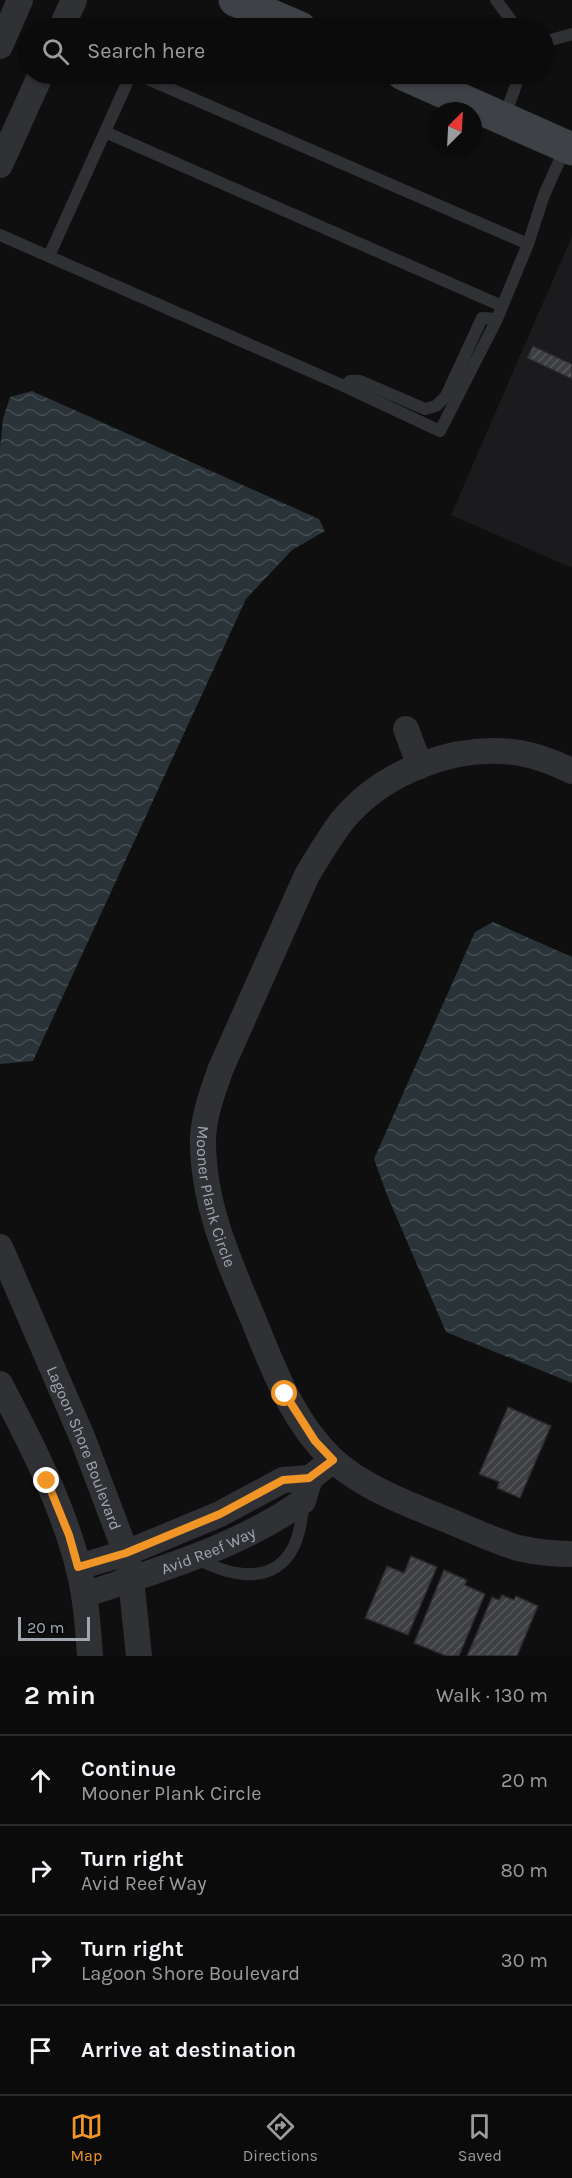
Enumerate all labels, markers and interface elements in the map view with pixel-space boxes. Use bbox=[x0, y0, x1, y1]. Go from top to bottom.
search box bbox=[18, 18, 554, 84]
icon: search bbox=[39, 35, 72, 68]
text: Search here bbox=[87, 38, 205, 64]
north arrow bbox=[428, 102, 482, 156]
street label: Mooner Plank Circle bbox=[193, 1125, 240, 1270]
street label: Lagoon Shore Boulevard bbox=[43, 1363, 125, 1533]
route start bbox=[271, 1380, 297, 1406]
route end bbox=[33, 1467, 59, 1493]
street label: Avid Reef Way bbox=[158, 1522, 259, 1578]
scale bar bbox=[18, 1614, 90, 1642]
text: 20 m bbox=[27, 1618, 65, 1637]
text: 2 min bbox=[24, 1680, 96, 1711]
text: Walk · 130 m bbox=[436, 1684, 548, 1707]
text: Continue bbox=[81, 1756, 176, 1782]
icon: ahead bbox=[24, 1764, 57, 1797]
text: 20 m bbox=[501, 1769, 548, 1792]
text: Mooner Plank Circle bbox=[81, 1782, 262, 1805]
text: Turn right bbox=[81, 1846, 184, 1872]
icon: right bbox=[24, 1854, 57, 1887]
text: 80 m bbox=[500, 1859, 548, 1882]
text: Avid Reef Way bbox=[81, 1872, 207, 1895]
text: Turn right bbox=[81, 1936, 184, 1962]
icon: right bbox=[24, 1944, 57, 1977]
text: 30 m bbox=[501, 1949, 548, 1972]
text: Lagoon Shore Boulevard bbox=[81, 1962, 300, 1985]
icon: arrive bbox=[24, 2034, 57, 2067]
text: Arrive at destination bbox=[81, 2037, 296, 2063]
tab: Map bbox=[70, 2110, 103, 2165]
tab: Directions bbox=[243, 2110, 318, 2165]
tab: Saved bbox=[458, 2110, 502, 2165]

